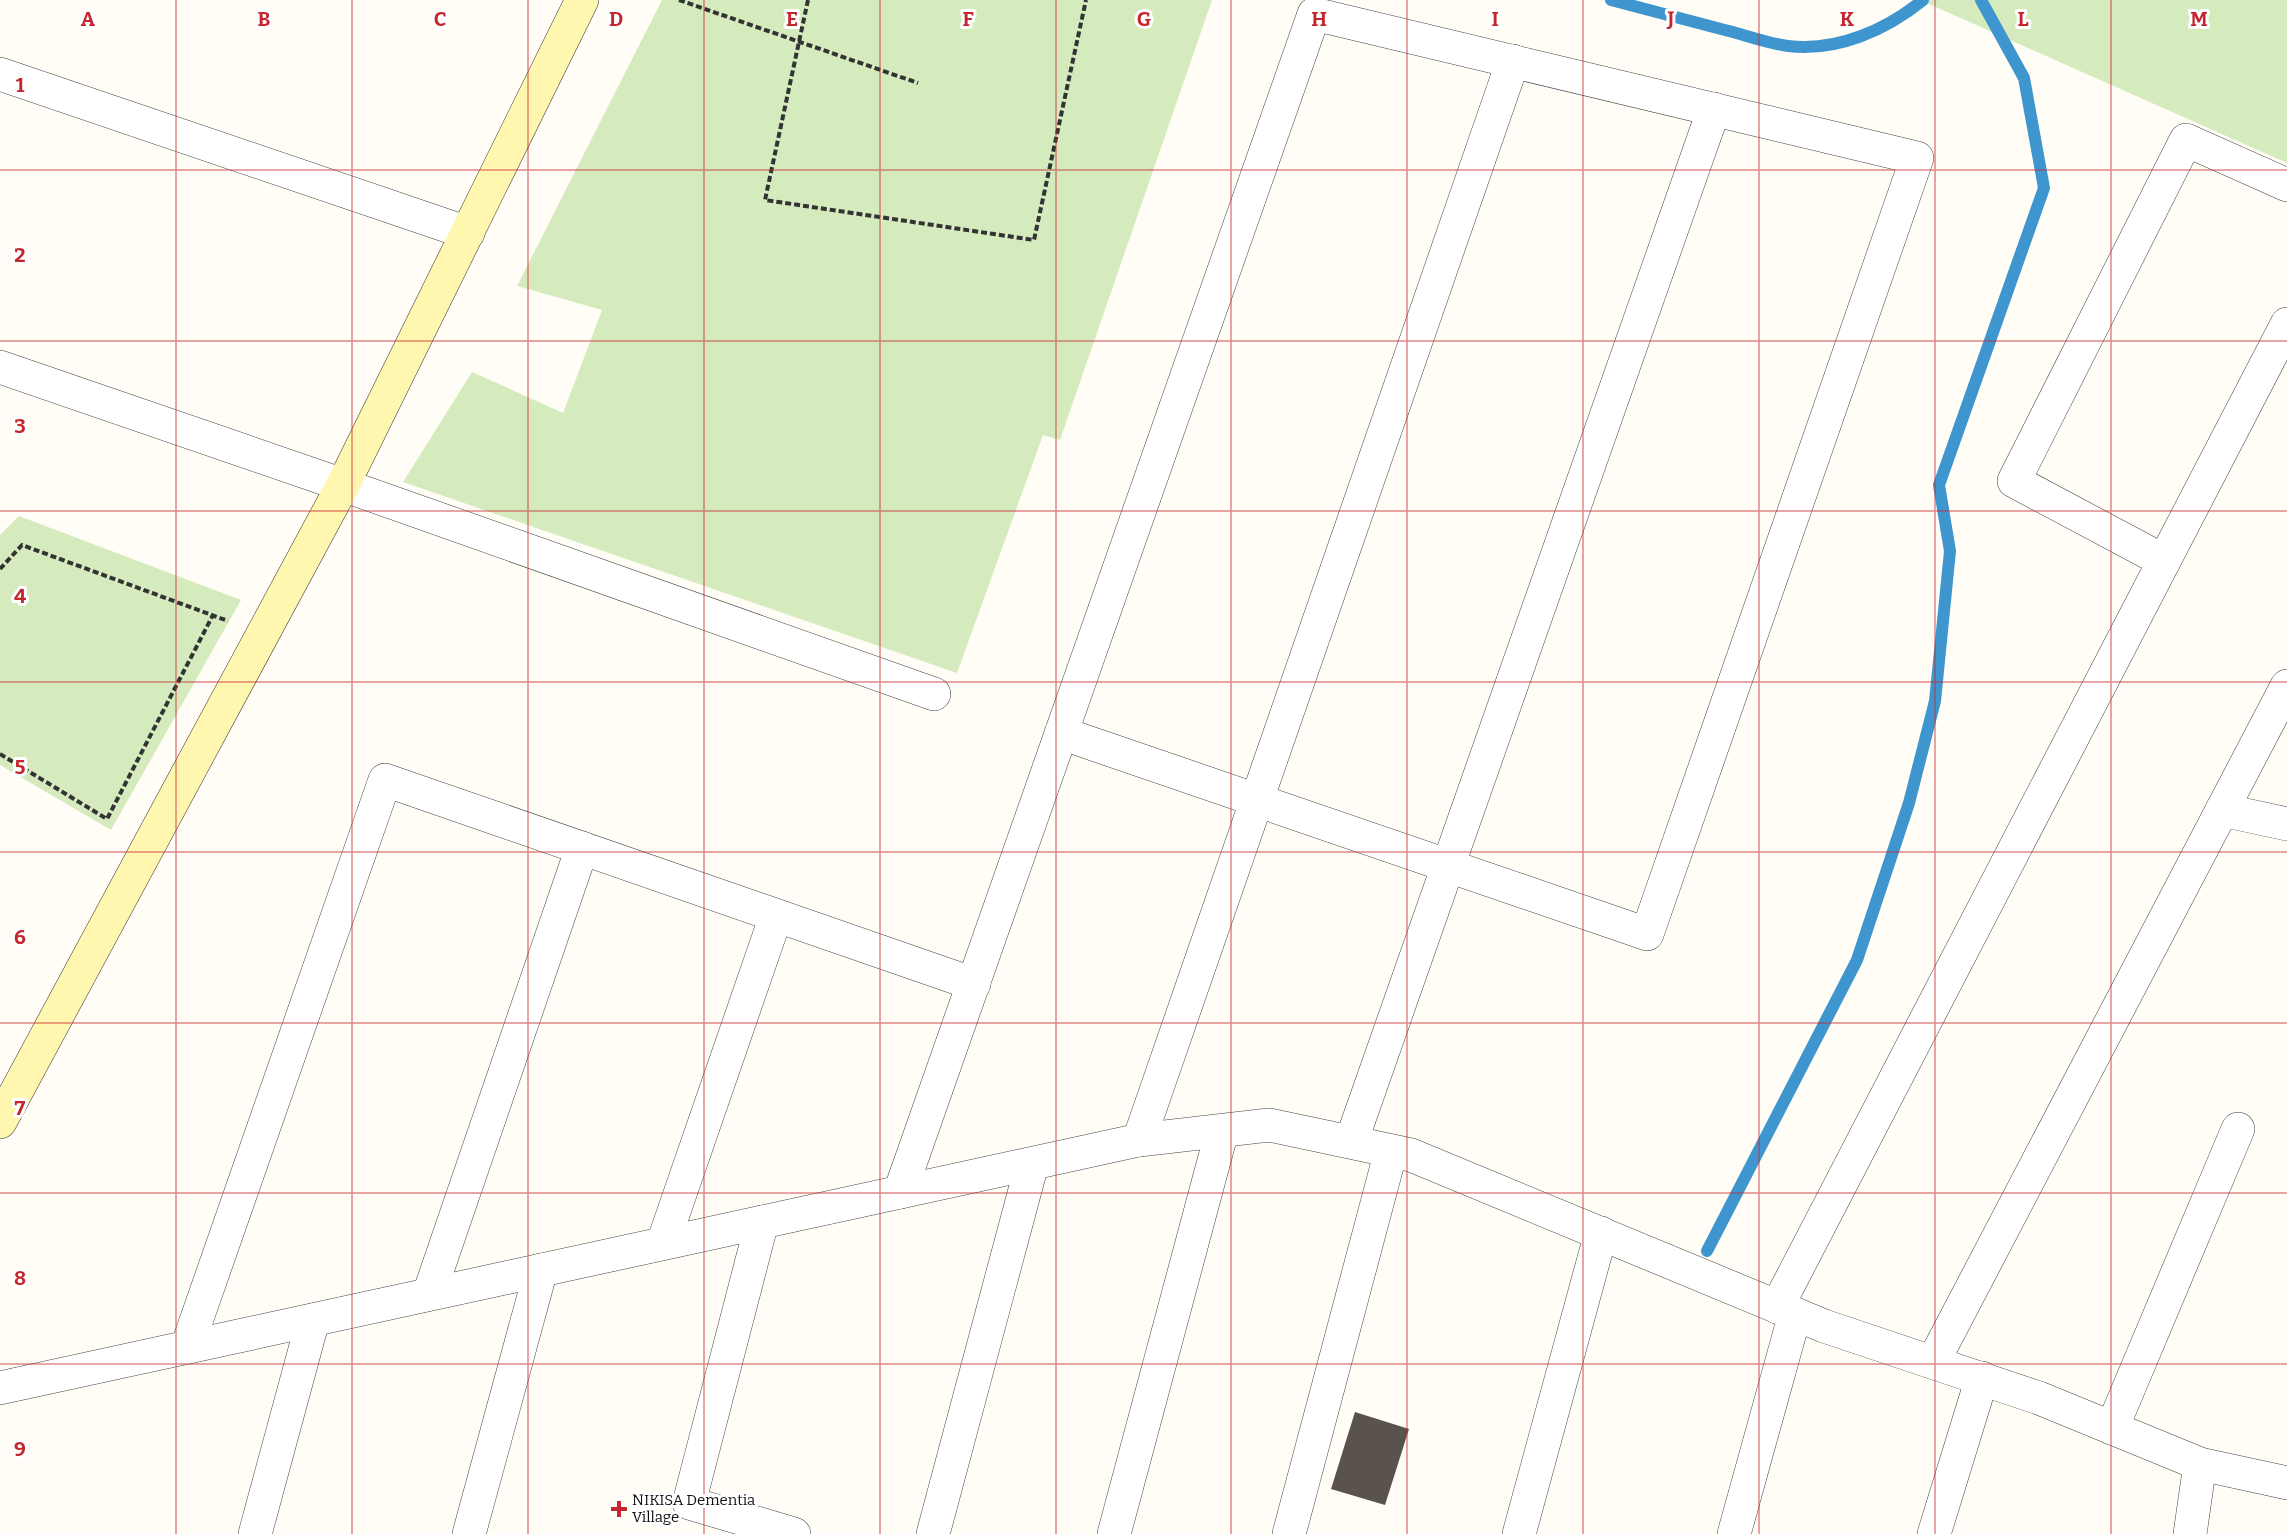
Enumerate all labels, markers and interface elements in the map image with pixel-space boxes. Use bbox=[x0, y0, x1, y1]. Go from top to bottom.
text: A bbox=[81, 7, 96, 31]
text: B bbox=[258, 7, 271, 31]
text: C bbox=[434, 7, 446, 31]
text: D bbox=[609, 7, 623, 31]
text: E bbox=[786, 7, 798, 31]
text: F bbox=[962, 7, 974, 31]
text: G bbox=[1137, 7, 1151, 31]
text: H bbox=[1311, 7, 1327, 31]
text: I bbox=[1491, 7, 1499, 31]
text: J bbox=[1667, 7, 1675, 31]
text: K bbox=[1840, 7, 1855, 31]
text: L bbox=[2017, 7, 2029, 31]
text: M bbox=[2190, 7, 2208, 31]
text: 1 bbox=[16, 73, 25, 97]
text: 2 bbox=[14, 243, 26, 267]
text: 3 bbox=[14, 414, 26, 438]
text: 4 bbox=[14, 584, 26, 608]
text: 5 bbox=[15, 755, 26, 779]
text: 6 bbox=[14, 925, 26, 949]
text: 7 bbox=[15, 1096, 26, 1120]
text: 8 bbox=[14, 1266, 26, 1290]
text: 9 bbox=[14, 1437, 26, 1461]
place label: NIKISA Dementia Village bbox=[632, 1491, 755, 1526]
marker: NIKISA Dementia Village bbox=[610, 1500, 628, 1518]

